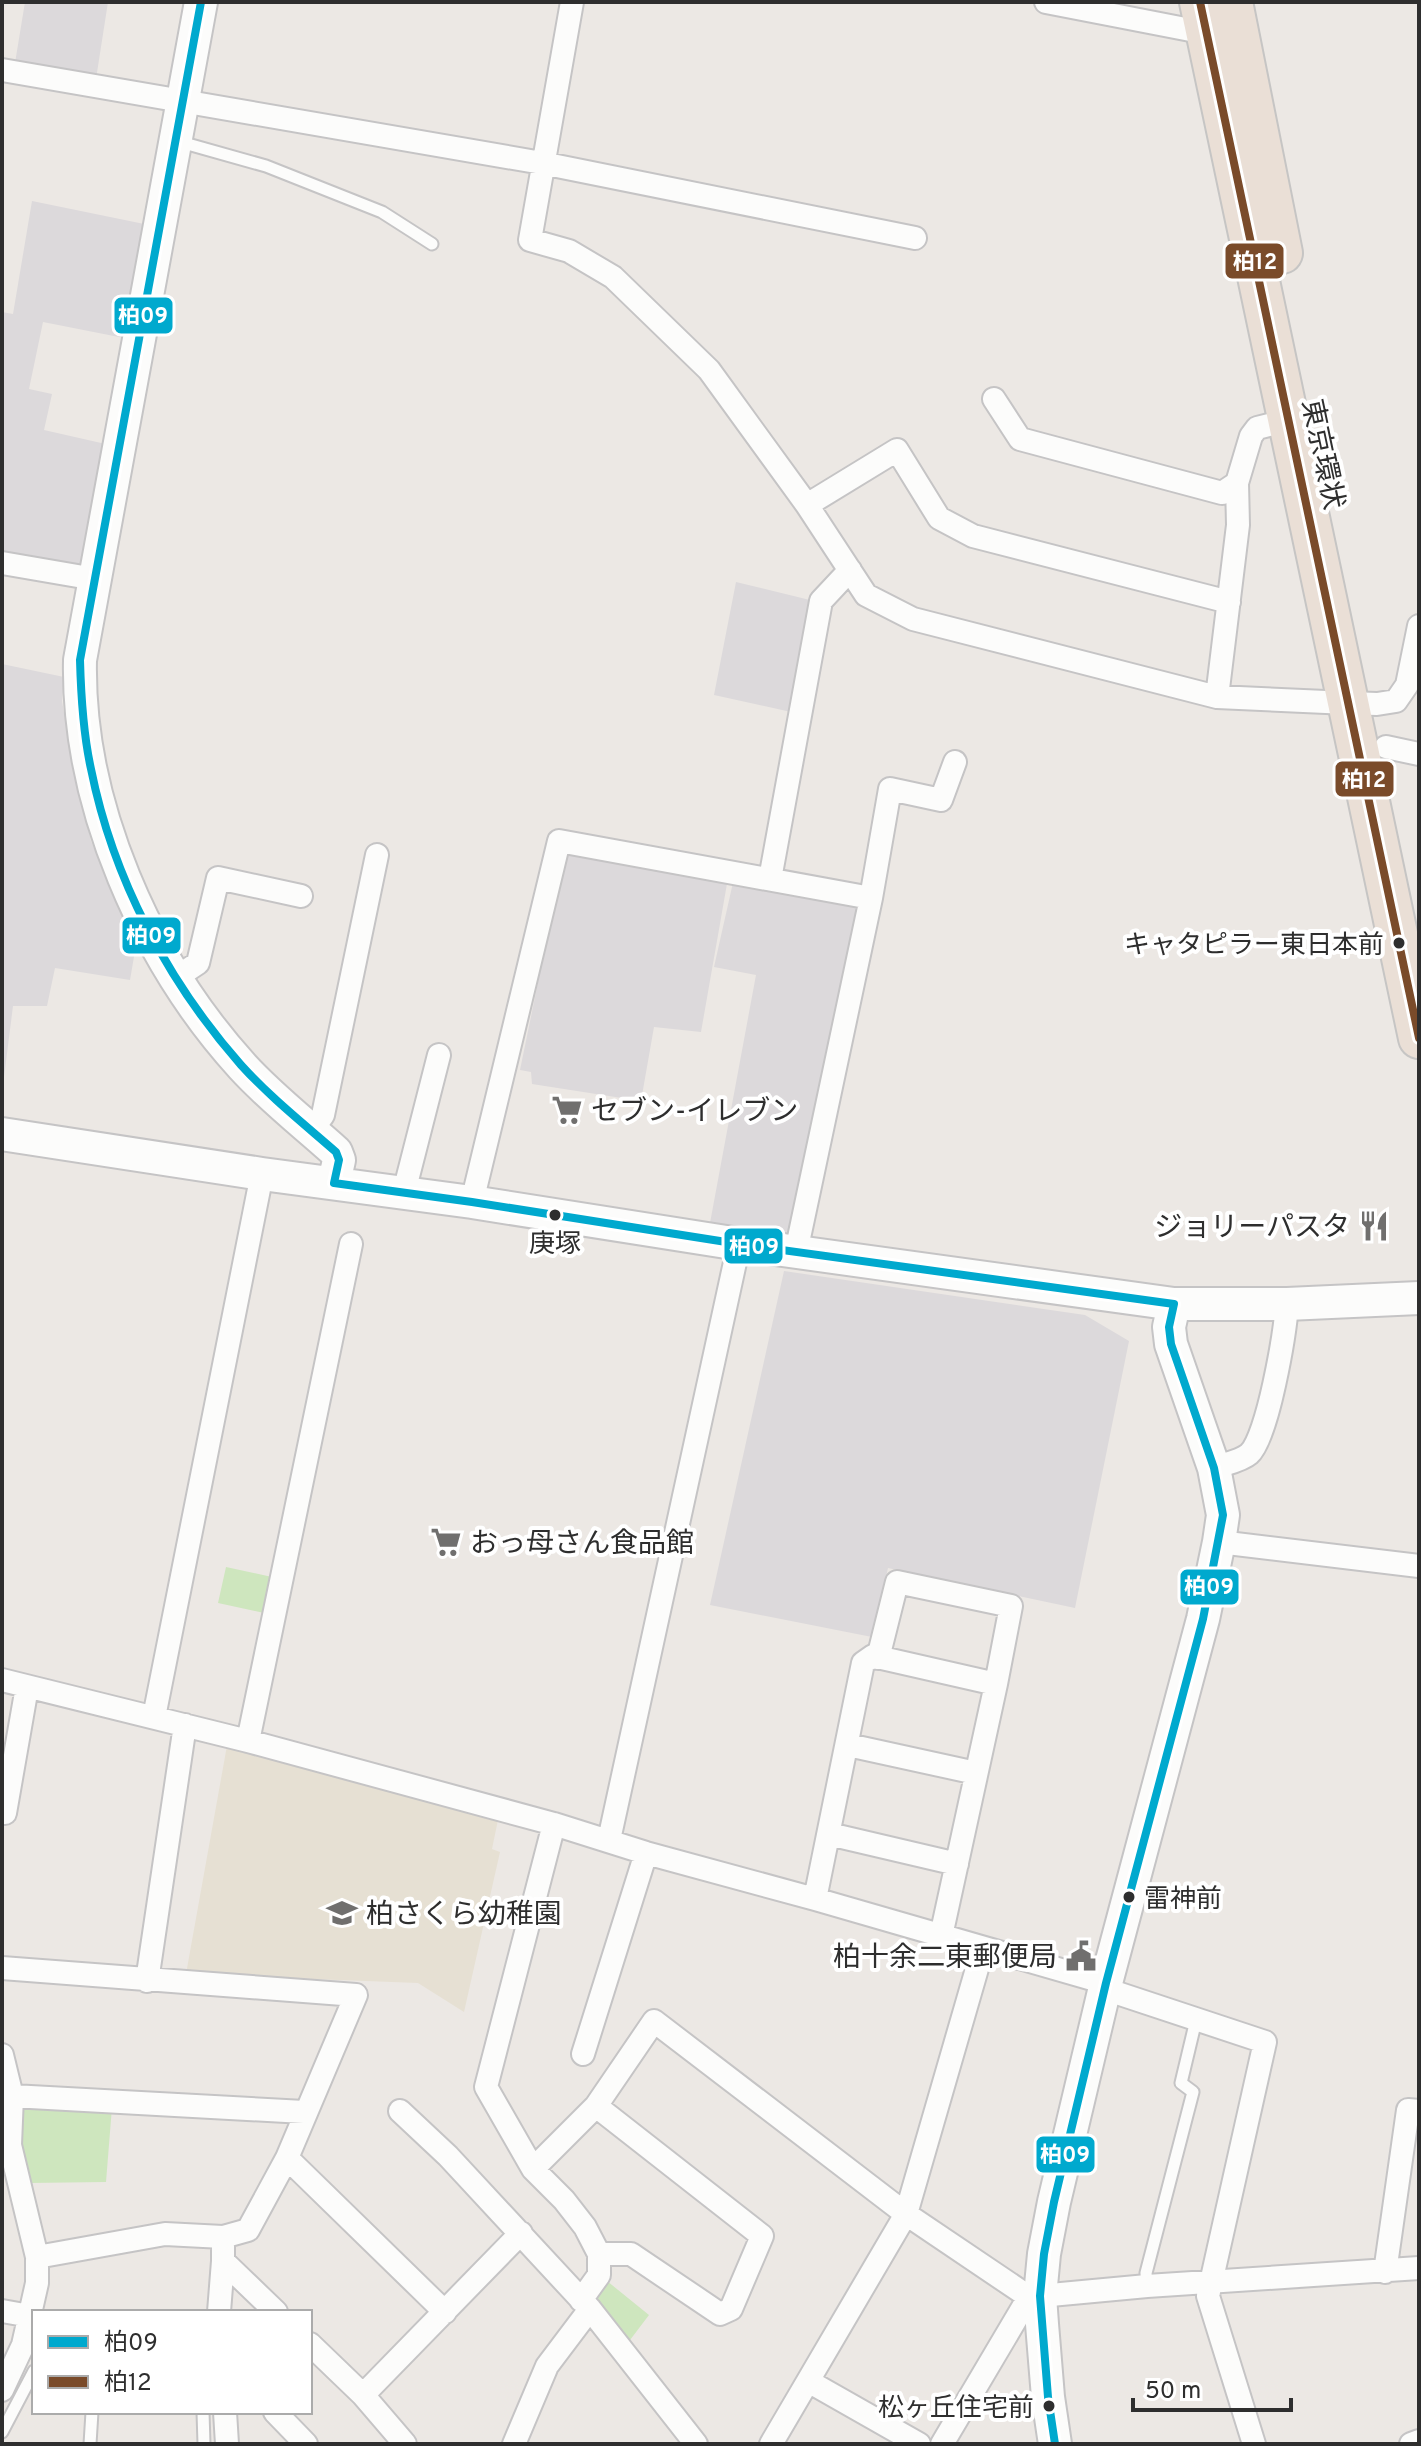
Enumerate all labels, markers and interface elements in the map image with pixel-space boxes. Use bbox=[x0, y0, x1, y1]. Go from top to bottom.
line badge: 柏12 bbox=[1224, 242, 1285, 280]
text: 柏12 bbox=[1233, 250, 1277, 277]
line badge: 柏09 bbox=[113, 296, 174, 335]
text: 柏09 bbox=[118, 304, 168, 331]
street label: 東京環状 bbox=[1292, 396, 1350, 513]
line badge: 柏12 bbox=[1334, 760, 1395, 798]
text: 柏12 bbox=[1342, 768, 1386, 795]
line badge: 柏09 bbox=[121, 916, 182, 955]
text: 柏09 bbox=[126, 924, 176, 951]
place label: キャタピラー東日本前 bbox=[1124, 930, 1384, 963]
marker: キャタピラー東日本前 bbox=[1391, 935, 1407, 951]
supermarket icon: セブン-イレブン bbox=[550, 1093, 584, 1127]
place label: セブン-イレブン bbox=[591, 1095, 798, 1131]
marker: 庚塚 bbox=[547, 1207, 563, 1223]
restaurant icon: ジョリーパスタ bbox=[1357, 1209, 1391, 1243]
place label: ジョリーパスタ bbox=[1154, 1211, 1350, 1247]
line badge: 柏09 bbox=[723, 1227, 784, 1265]
place label: 庚塚 bbox=[529, 1229, 581, 1262]
text: 柏09 bbox=[729, 1235, 779, 1262]
supermarket icon: おっ母さん食品館 bbox=[429, 1525, 463, 1559]
place label: おっ母さん食品館 bbox=[470, 1527, 694, 1563]
line badge: 柏09 bbox=[1179, 1568, 1240, 1606]
text: 柏09 bbox=[1184, 1575, 1234, 1602]
place label: 雷神前 bbox=[1144, 1884, 1222, 1917]
marker: 雷神前 bbox=[1121, 1889, 1137, 1905]
school or university icon: 柏さくら幼稚園 bbox=[325, 1896, 359, 1930]
place label: 柏さくら幼稚園 bbox=[366, 1898, 562, 1934]
public building icon: 柏十余二東郵便局 bbox=[1064, 1939, 1098, 1973]
place label: 柏十余二東郵便局 bbox=[833, 1941, 1057, 1977]
line badge: 柏09 bbox=[1035, 2135, 1096, 2174]
text: 柏09 bbox=[1040, 2143, 1090, 2170]
legend bbox=[32, 2310, 312, 2414]
text: 柏09 bbox=[104, 2329, 158, 2359]
scale bar bbox=[1133, 2362, 1291, 2412]
text: 柏12 bbox=[104, 2369, 152, 2399]
text: 50 m bbox=[1145, 2377, 1201, 2407]
place label: 松ヶ丘住宅前 bbox=[878, 2393, 1034, 2426]
marker: 松ヶ丘住宅前 bbox=[1041, 2398, 1057, 2414]

